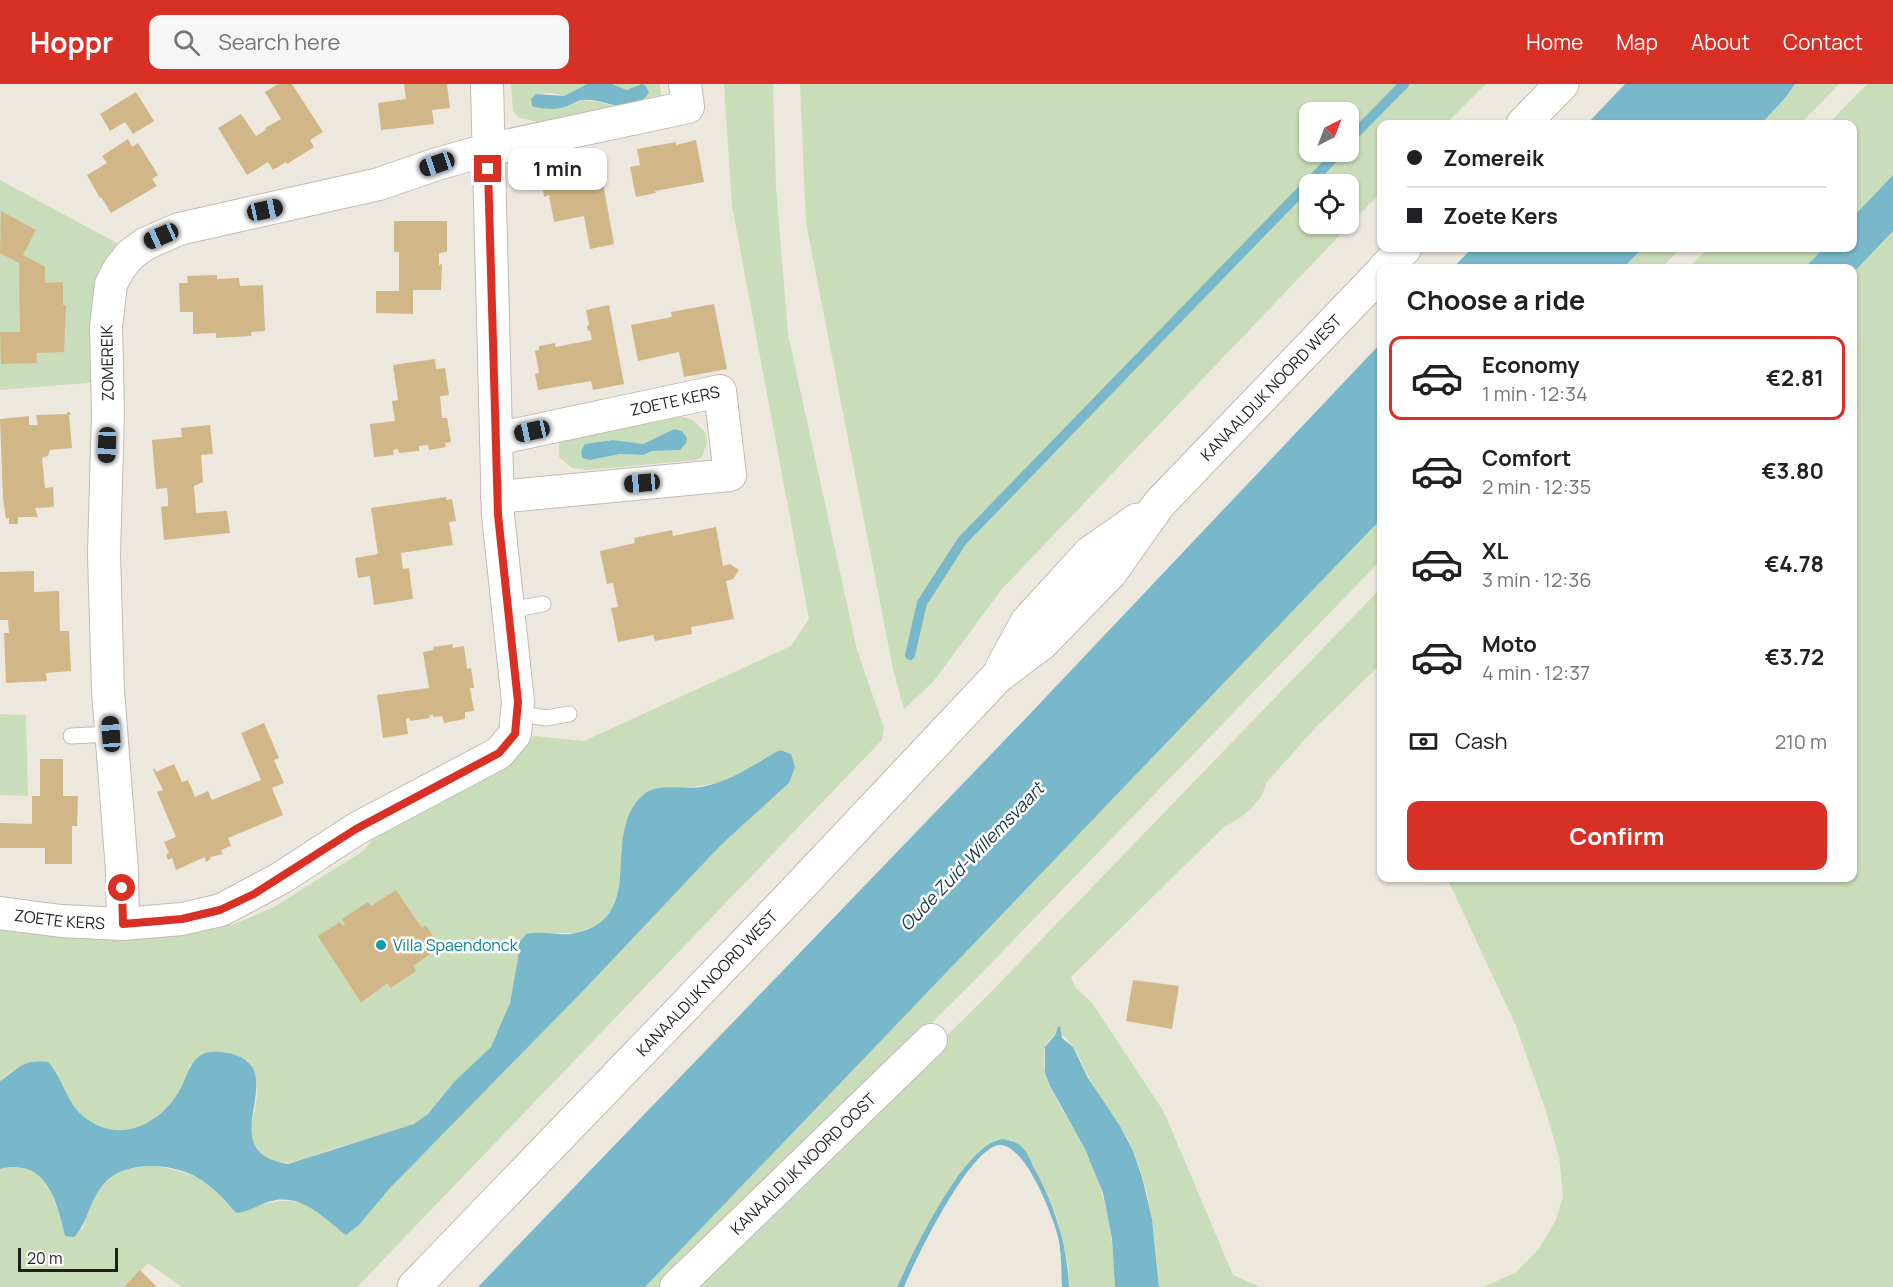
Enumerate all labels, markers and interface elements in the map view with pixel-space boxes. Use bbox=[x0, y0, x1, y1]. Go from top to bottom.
search box bbox=[149, 15, 569, 69]
text: Hoppr bbox=[30, 23, 113, 61]
icon: search bbox=[170, 26, 203, 59]
text: Search here bbox=[218, 27, 340, 57]
text: Home bbox=[1526, 28, 1583, 56]
text: Map bbox=[1616, 28, 1658, 56]
text: About bbox=[1691, 28, 1750, 56]
text: Contact bbox=[1783, 28, 1863, 56]
north arrow bbox=[1299, 102, 1359, 162]
map controls bbox=[1299, 102, 1359, 234]
text: Zomereik bbox=[1443, 143, 1544, 173]
callout: 1 min bbox=[509, 148, 608, 190]
car bbox=[417, 150, 457, 178]
route end bbox=[474, 155, 501, 182]
text: 1 min bbox=[533, 155, 582, 182]
button: locate bbox=[1299, 174, 1359, 234]
car bbox=[246, 197, 284, 223]
text: Zoete Kers bbox=[1443, 201, 1558, 231]
car bbox=[141, 220, 181, 252]
text: Choose a ride bbox=[1407, 281, 1585, 318]
street label: KANAALDIJK NOORD WEST bbox=[1195, 309, 1347, 466]
street label: ZOMEREIK bbox=[95, 324, 119, 401]
text: Economy bbox=[1482, 350, 1580, 380]
icon: car bbox=[1410, 351, 1464, 405]
text: €2.81 bbox=[1766, 363, 1824, 393]
street label: ZOETE KERS bbox=[628, 380, 722, 421]
text: 1 min · 12:34 bbox=[1482, 380, 1588, 407]
car bbox=[513, 418, 551, 444]
car bbox=[97, 427, 117, 463]
text: Comfort bbox=[1482, 443, 1571, 473]
icon: car bbox=[1410, 444, 1464, 498]
text: €3.80 bbox=[1762, 456, 1824, 486]
car bbox=[623, 472, 661, 494]
text: 2 min · 12:35 bbox=[1482, 473, 1591, 500]
text: XL bbox=[1482, 536, 1508, 566]
icon: car bbox=[1410, 537, 1464, 591]
text: €4.78 bbox=[1765, 549, 1824, 579]
text: 3 min · 12:36 bbox=[1482, 566, 1592, 593]
text: Moto bbox=[1482, 629, 1537, 659]
icon: car bbox=[1410, 630, 1464, 684]
text: €3.72 bbox=[1765, 642, 1824, 672]
text: 4 min · 12:37 bbox=[1482, 659, 1590, 686]
car bbox=[101, 715, 121, 753]
icon: cash bbox=[1407, 725, 1440, 758]
text: Cash bbox=[1455, 726, 1508, 756]
text: 210 m bbox=[1775, 728, 1827, 755]
water label: Oude Zuid-Willemsvaart bbox=[894, 776, 1050, 936]
button: Confirm bbox=[1407, 801, 1827, 870]
route start bbox=[108, 874, 135, 901]
street label: ZOETE KERS bbox=[13, 904, 106, 934]
street label: KANAALDIJK NOORD WEST bbox=[631, 905, 783, 1061]
place label: Villa Spaendonck bbox=[393, 934, 519, 956]
marker: Villa Spaendonck bbox=[374, 938, 388, 952]
street label: KANAALDIJK NOORD OOST bbox=[726, 1088, 881, 1239]
scale bar bbox=[18, 1245, 118, 1272]
text: 20 m bbox=[27, 1247, 63, 1269]

